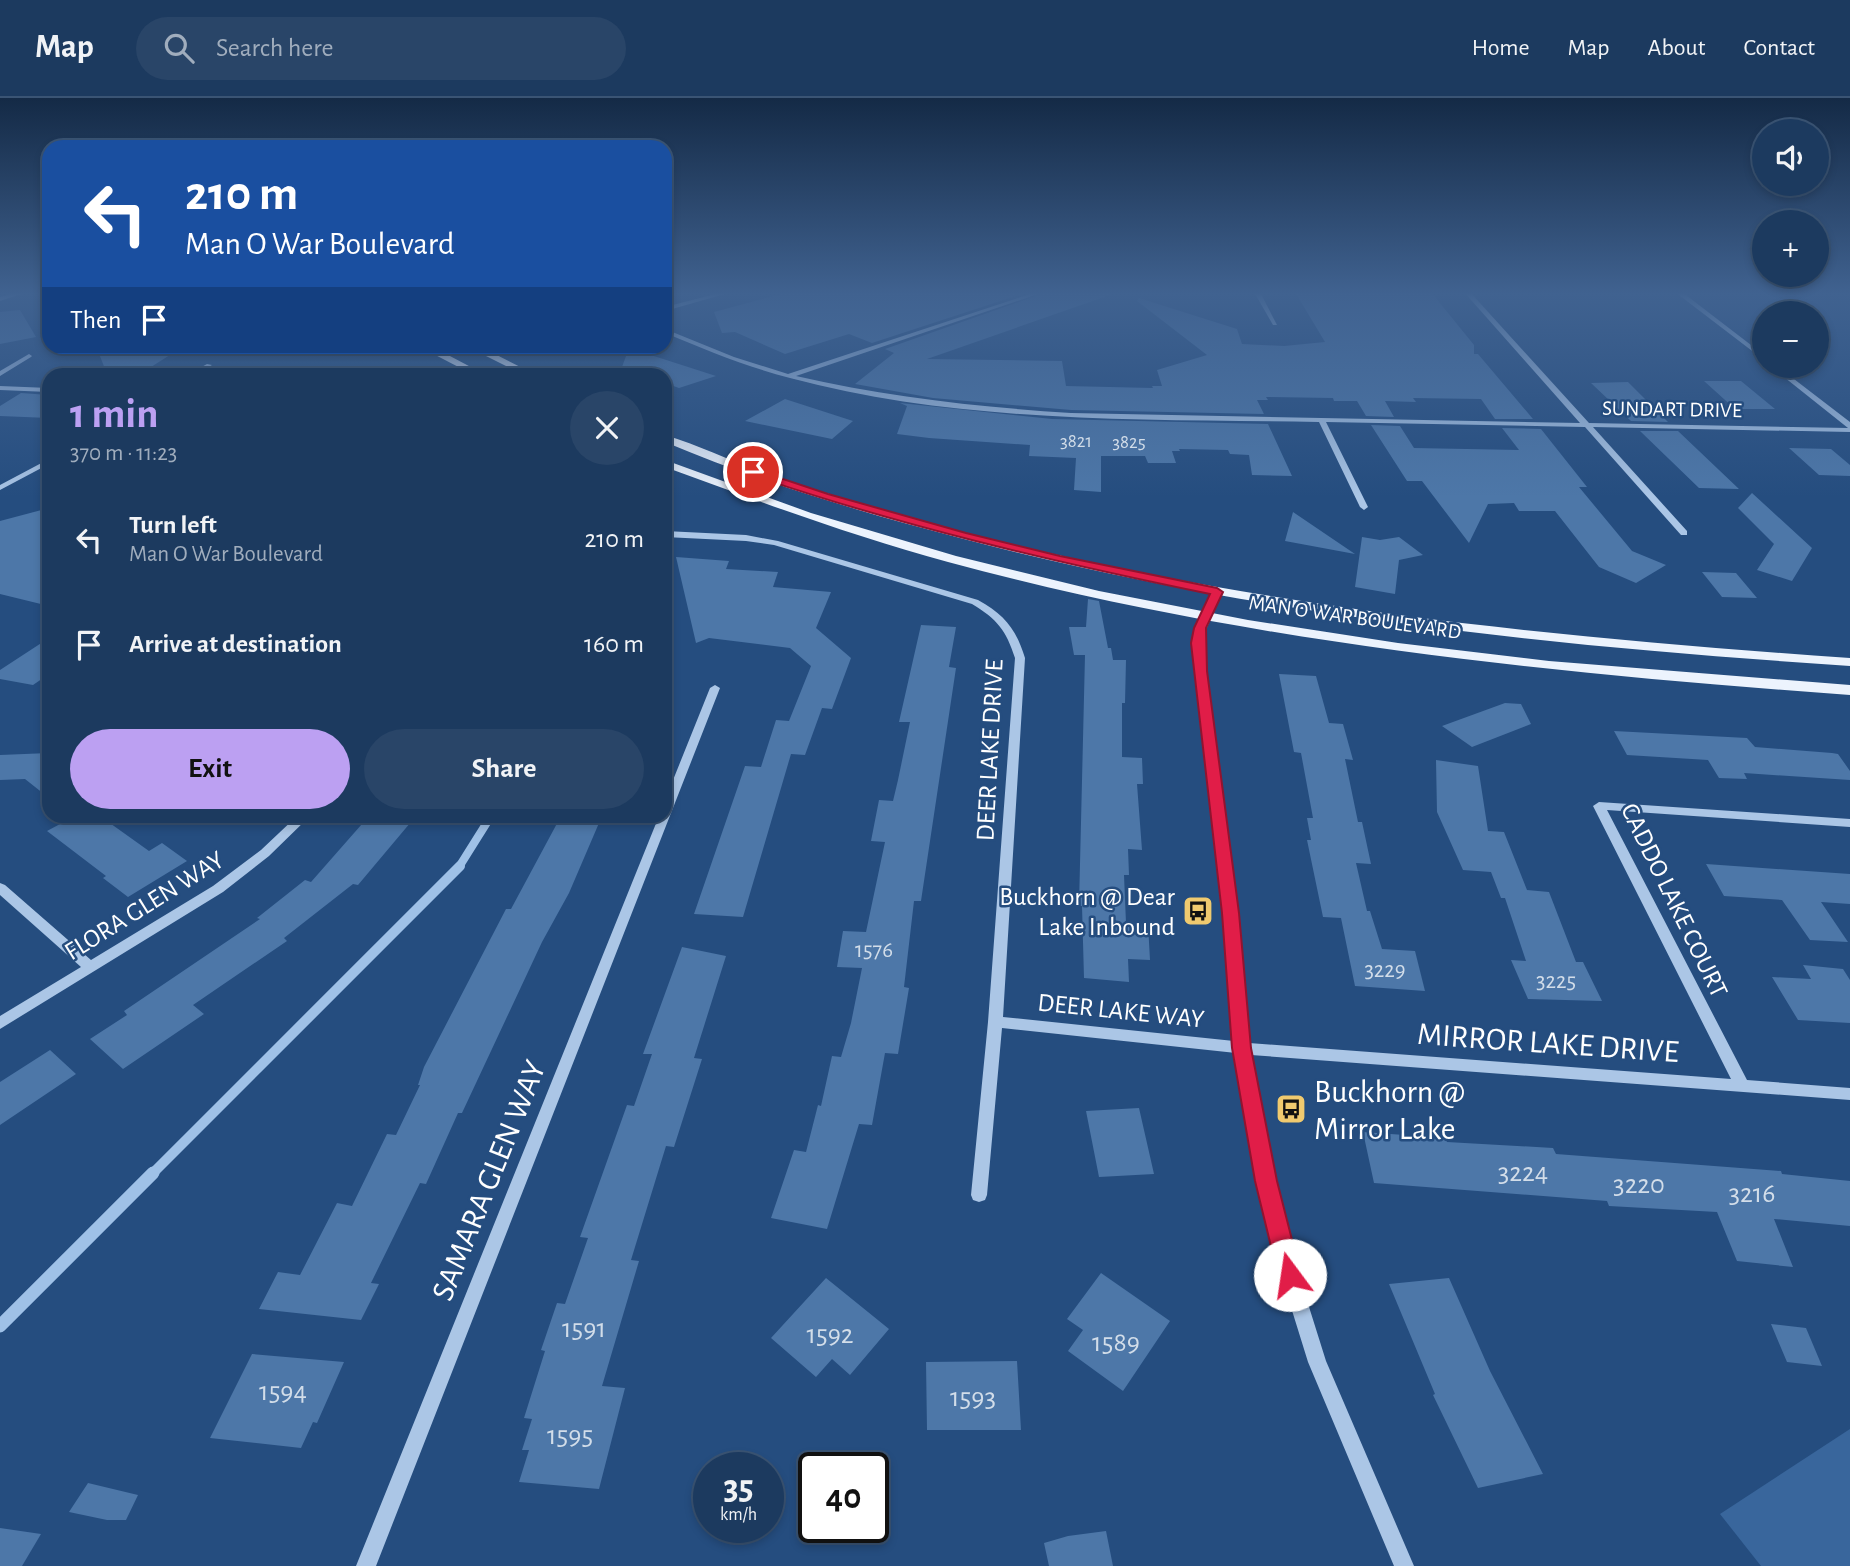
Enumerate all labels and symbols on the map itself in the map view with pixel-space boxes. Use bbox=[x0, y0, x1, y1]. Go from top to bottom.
street label: SUNDART DRIVE bbox=[1602, 398, 1742, 421]
house number: 3821 bbox=[1060, 432, 1092, 451]
house number: 3825 bbox=[1112, 433, 1146, 452]
pin bbox=[723, 442, 783, 502]
street label: MAN O WAR BOULEVARD bbox=[1247, 592, 1462, 643]
street label: DEER LAKE DRIVE bbox=[972, 658, 1008, 842]
street label: CADDO LAKE COURT bbox=[1616, 799, 1732, 1002]
street label: FLORA GLEN WAY bbox=[60, 846, 229, 965]
place label: Buckhorn @ Dear Lake Inbound bbox=[999, 884, 1176, 940]
bus stop icon: Buckhorn @ Dear Lake Inbound bbox=[1181, 894, 1215, 928]
house number: 1576 bbox=[855, 939, 893, 962]
house number: 3229 bbox=[1364, 959, 1406, 982]
house number: 3225 bbox=[1536, 970, 1576, 993]
street label: DEER LAKE WAY bbox=[1036, 989, 1206, 1033]
street label: MIRROR LAKE DRIVE bbox=[1416, 1018, 1680, 1068]
street label: SAMARA GLEN WAY bbox=[426, 1056, 552, 1305]
place label: Buckhorn @ Mirror Lake bbox=[1314, 1076, 1465, 1145]
bus stop icon: Buckhorn @ Mirror Lake bbox=[1274, 1092, 1308, 1126]
house number: 3224 bbox=[1498, 1159, 1548, 1187]
house number: 3220 bbox=[1613, 1171, 1665, 1199]
house number: 3216 bbox=[1728, 1180, 1776, 1208]
position arrow bbox=[1253, 1238, 1327, 1312]
house number: 1591 bbox=[562, 1315, 606, 1343]
house number: 1592 bbox=[806, 1321, 854, 1349]
house number: 1589 bbox=[1092, 1329, 1140, 1357]
house number: 1594 bbox=[259, 1378, 307, 1406]
house number: 1593 bbox=[950, 1384, 996, 1412]
house number: 1595 bbox=[547, 1422, 593, 1450]
speed limit sign: 40 bbox=[798, 1452, 889, 1543]

